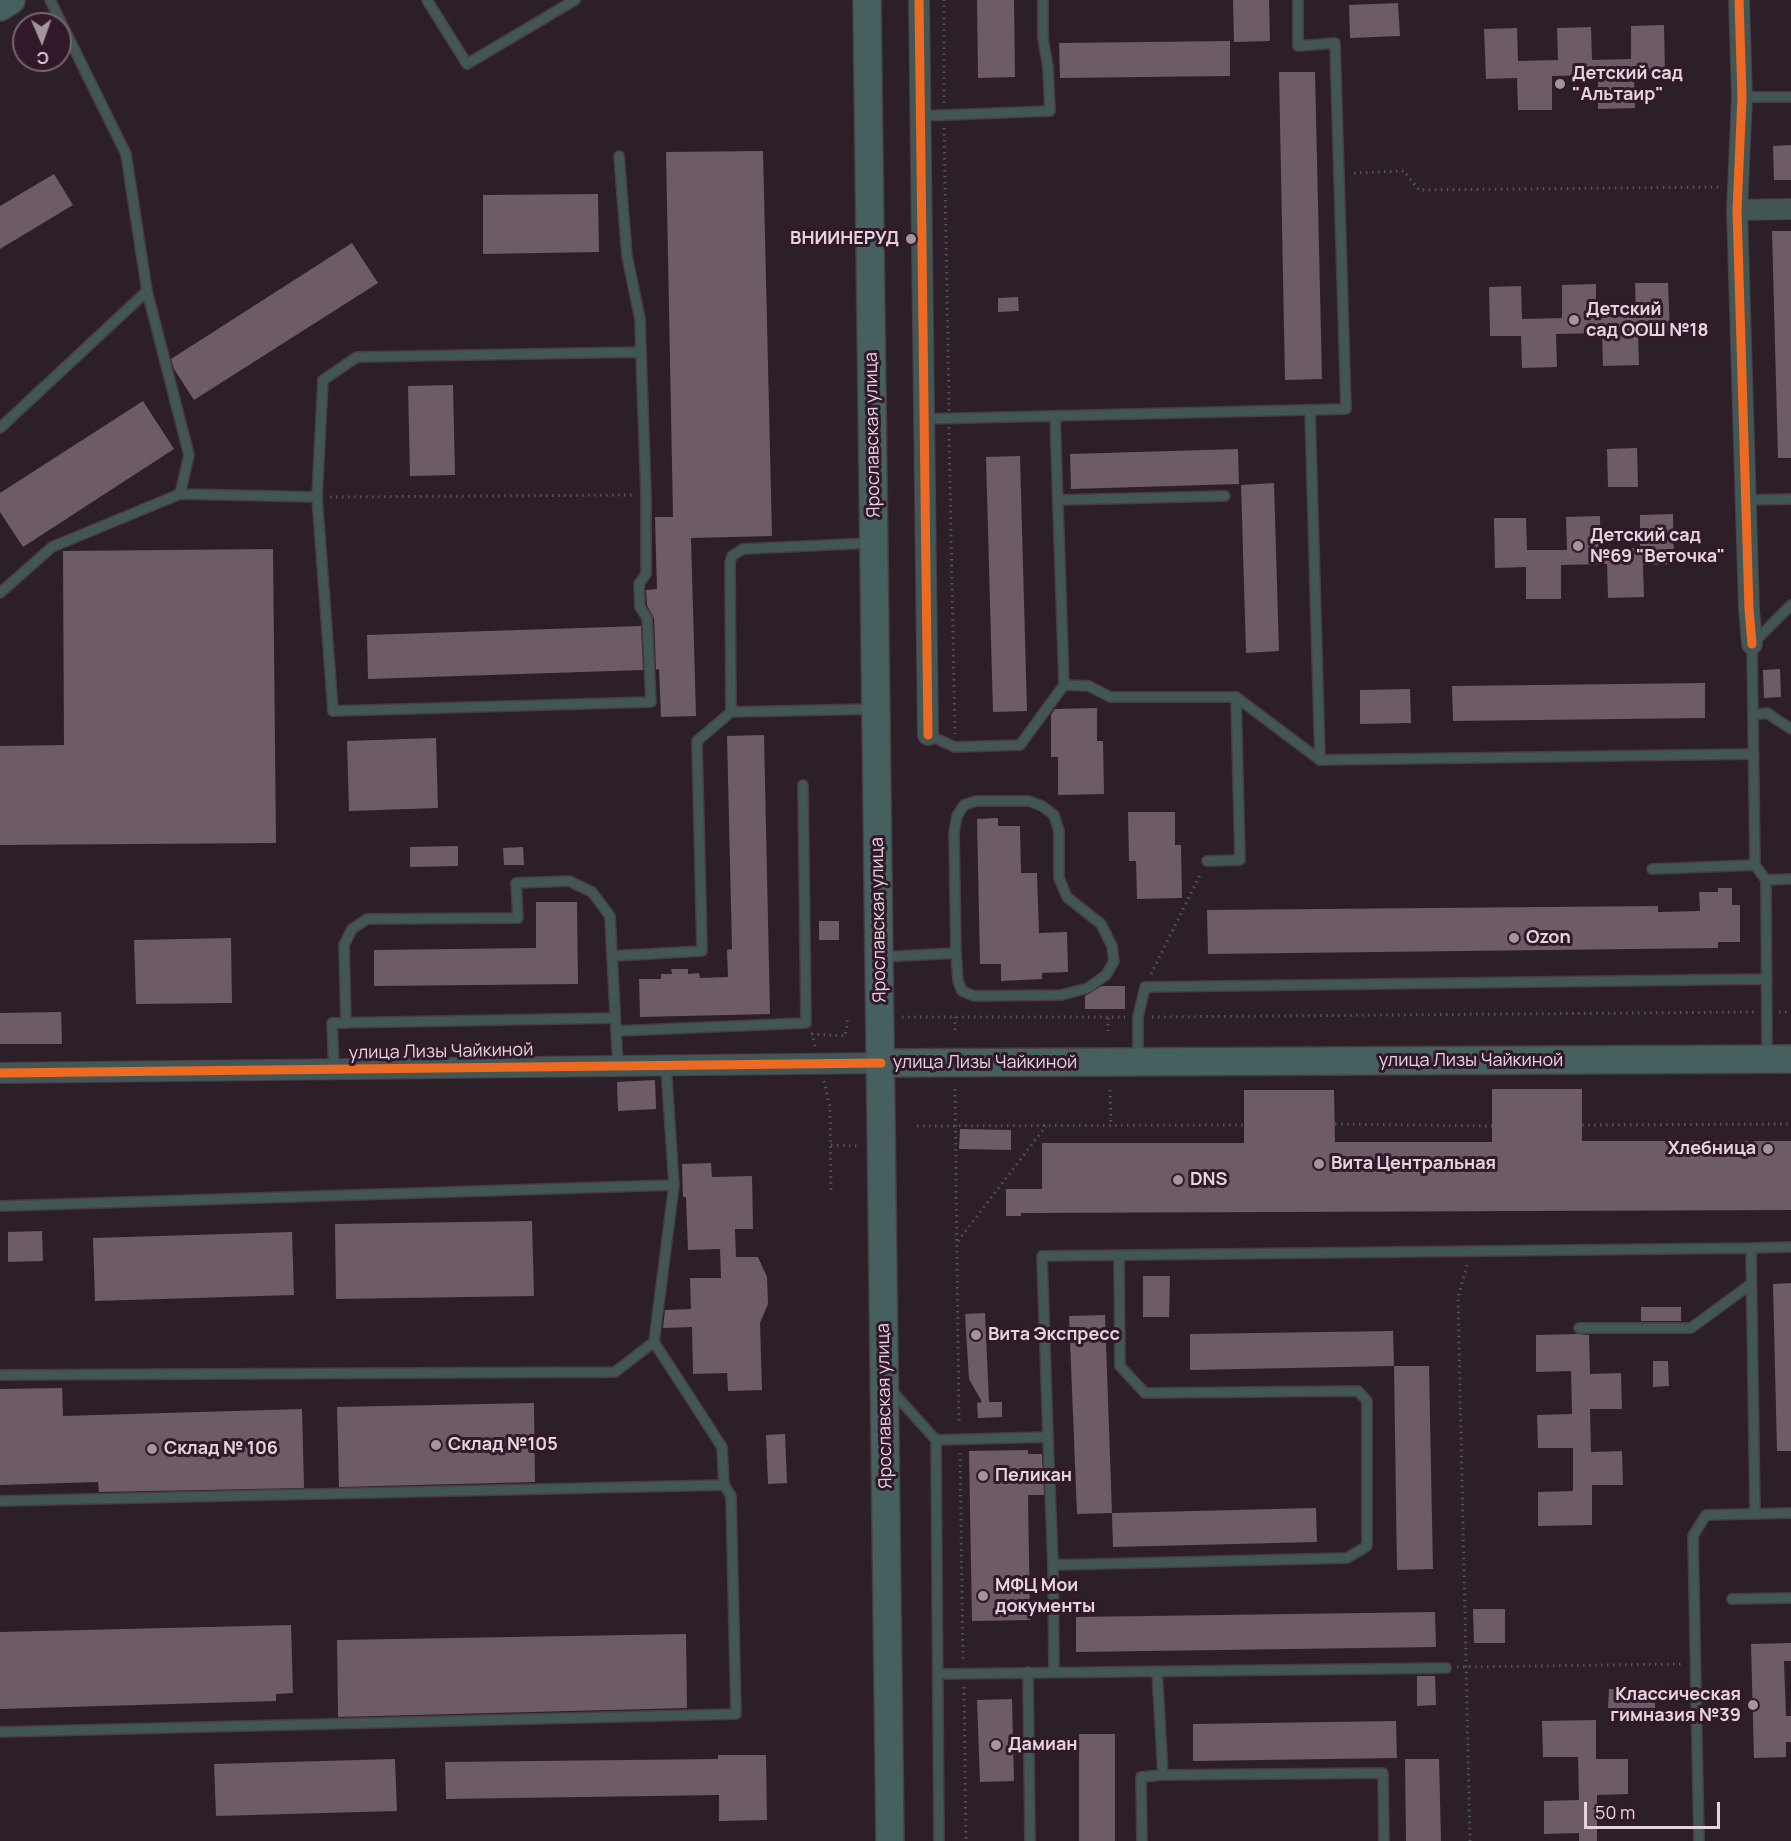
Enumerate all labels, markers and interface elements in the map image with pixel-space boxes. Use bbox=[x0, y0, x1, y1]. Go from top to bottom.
north arrow bbox=[12, 12, 72, 72]
text: С bbox=[36, 47, 49, 69]
place label: Детский сад "Альтаир" bbox=[1572, 63, 1683, 106]
marker: Детский сад "Альтаир" bbox=[1553, 77, 1567, 91]
place label: ВНИИНЕРУД bbox=[790, 228, 899, 250]
marker: ВНИИНЕРУД bbox=[904, 232, 918, 246]
place label: Детский сад ООШ №18 bbox=[1586, 299, 1708, 342]
marker: Детский сад ООШ №18 bbox=[1567, 313, 1581, 327]
street label: Ярославская улица bbox=[861, 352, 885, 518]
place label: Детский сад №69 "Веточка" bbox=[1590, 525, 1725, 568]
marker: Детский сад №69 "Веточка" bbox=[1571, 539, 1585, 553]
street label: Ярославская улица bbox=[867, 837, 891, 1003]
place label: Ozon bbox=[1526, 927, 1571, 949]
marker: Ozon bbox=[1507, 931, 1521, 945]
street label: улица Лизы Чайкиной bbox=[349, 1040, 533, 1064]
street label: улица Лизы Чайкиной bbox=[1379, 1050, 1563, 1072]
street label: улица Лизы Чайкиной bbox=[893, 1052, 1077, 1074]
place label: Хлебница bbox=[1668, 1138, 1756, 1160]
marker: Хлебница bbox=[1761, 1142, 1775, 1156]
place label: Вита Центральная bbox=[1331, 1153, 1496, 1175]
marker: Вита Центральная bbox=[1312, 1157, 1326, 1171]
place label: DNS bbox=[1190, 1169, 1227, 1191]
marker: DNS bbox=[1171, 1173, 1185, 1187]
street label: Ярославская улица bbox=[873, 1323, 897, 1489]
place label: Вита Экспресс bbox=[988, 1324, 1120, 1346]
marker: Вита Экспресс bbox=[969, 1328, 983, 1342]
place label: Склад №105 bbox=[448, 1434, 558, 1456]
place label: Склад № 106 bbox=[164, 1438, 278, 1460]
marker: Склад №105 bbox=[429, 1438, 443, 1452]
marker: Склад № 106 bbox=[145, 1442, 159, 1456]
place label: Пеликан bbox=[995, 1465, 1072, 1487]
marker: Пеликан bbox=[976, 1469, 990, 1483]
place label: МФЦ Мои документы bbox=[995, 1575, 1095, 1618]
marker: МФЦ Мои документы bbox=[976, 1589, 990, 1603]
place label: Классическая гимназия №39 bbox=[1610, 1684, 1741, 1726]
marker: Классическая гимназия №39 bbox=[1746, 1698, 1760, 1712]
place label: Дамиан bbox=[1008, 1734, 1077, 1756]
marker: Дамиан bbox=[989, 1738, 1003, 1752]
scale bar bbox=[1587, 1790, 1724, 1828]
text: 50 m bbox=[1595, 1800, 1635, 1824]

